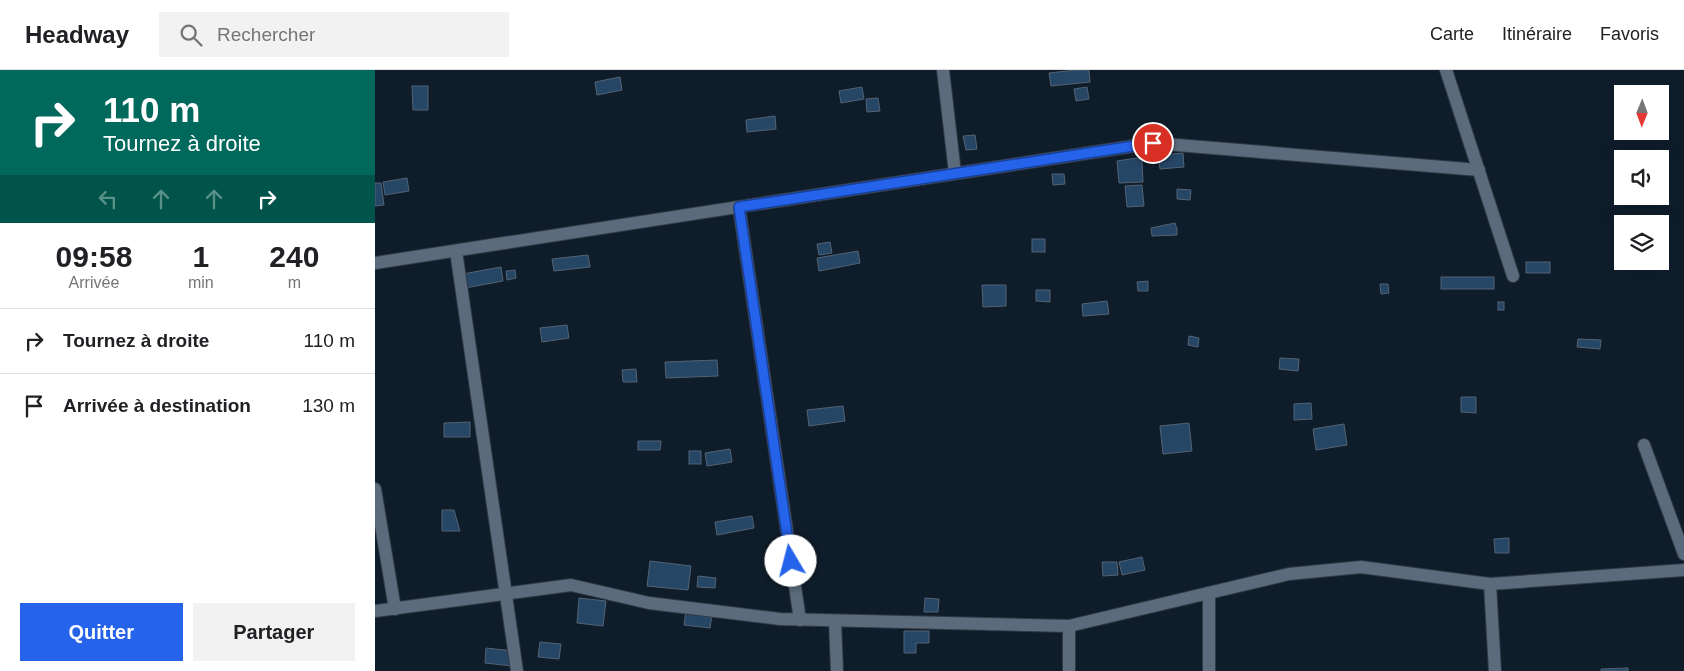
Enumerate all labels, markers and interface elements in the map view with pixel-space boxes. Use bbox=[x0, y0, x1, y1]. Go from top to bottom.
search box bbox=[159, 12, 509, 57]
text: Headway bbox=[25, 21, 129, 48]
icon: search bbox=[177, 21, 205, 49]
text: Rechercher bbox=[217, 24, 315, 45]
text: Carte bbox=[1430, 24, 1474, 44]
text: Itinéraire bbox=[1502, 24, 1572, 44]
text: Favoris bbox=[1600, 24, 1659, 44]
north arrow bbox=[1614, 85, 1669, 140]
map controls bbox=[1614, 85, 1669, 270]
icon: right bbox=[20, 90, 85, 155]
text: 110 m bbox=[103, 90, 200, 129]
pin bbox=[1132, 122, 1174, 164]
icon: arrive bbox=[1139, 129, 1167, 157]
text: Tournez à droite bbox=[103, 131, 261, 156]
button: sound bbox=[1614, 150, 1669, 205]
icon: left bbox=[94, 185, 122, 213]
icon: ahead bbox=[147, 185, 175, 213]
icon: ahead bbox=[200, 185, 228, 213]
icon: right bbox=[253, 185, 281, 213]
button: layers bbox=[1614, 215, 1669, 270]
text: 09:58 bbox=[56, 240, 132, 273]
text: 1 bbox=[192, 240, 209, 273]
text: 240 bbox=[269, 240, 319, 273]
text: Arrivée bbox=[69, 274, 119, 291]
text: min bbox=[188, 274, 214, 291]
text: m bbox=[288, 274, 301, 291]
icon: right bbox=[20, 327, 48, 355]
text: Tournez à droite bbox=[63, 330, 209, 351]
text: 110 m bbox=[304, 330, 355, 351]
icon: arrive bbox=[20, 392, 48, 420]
text: Arrivée à destination bbox=[63, 395, 251, 416]
text: 130 m bbox=[302, 395, 355, 416]
position arrow bbox=[764, 534, 816, 586]
button: Quitter bbox=[20, 603, 183, 661]
button: Partager bbox=[193, 603, 355, 661]

